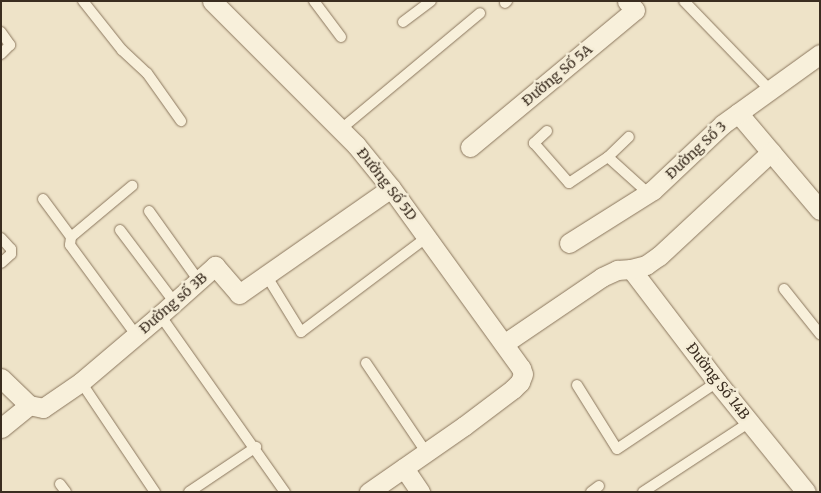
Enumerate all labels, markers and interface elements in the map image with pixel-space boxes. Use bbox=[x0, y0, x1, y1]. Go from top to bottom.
street label: Đường Số 5A bbox=[518, 41, 596, 109]
street label: Đường Số 3 bbox=[662, 118, 730, 182]
street label: Đường Số 5D bbox=[354, 144, 420, 224]
street label: Đường số 3B bbox=[136, 269, 210, 337]
street label: Đường Số 14B bbox=[683, 340, 753, 422]

